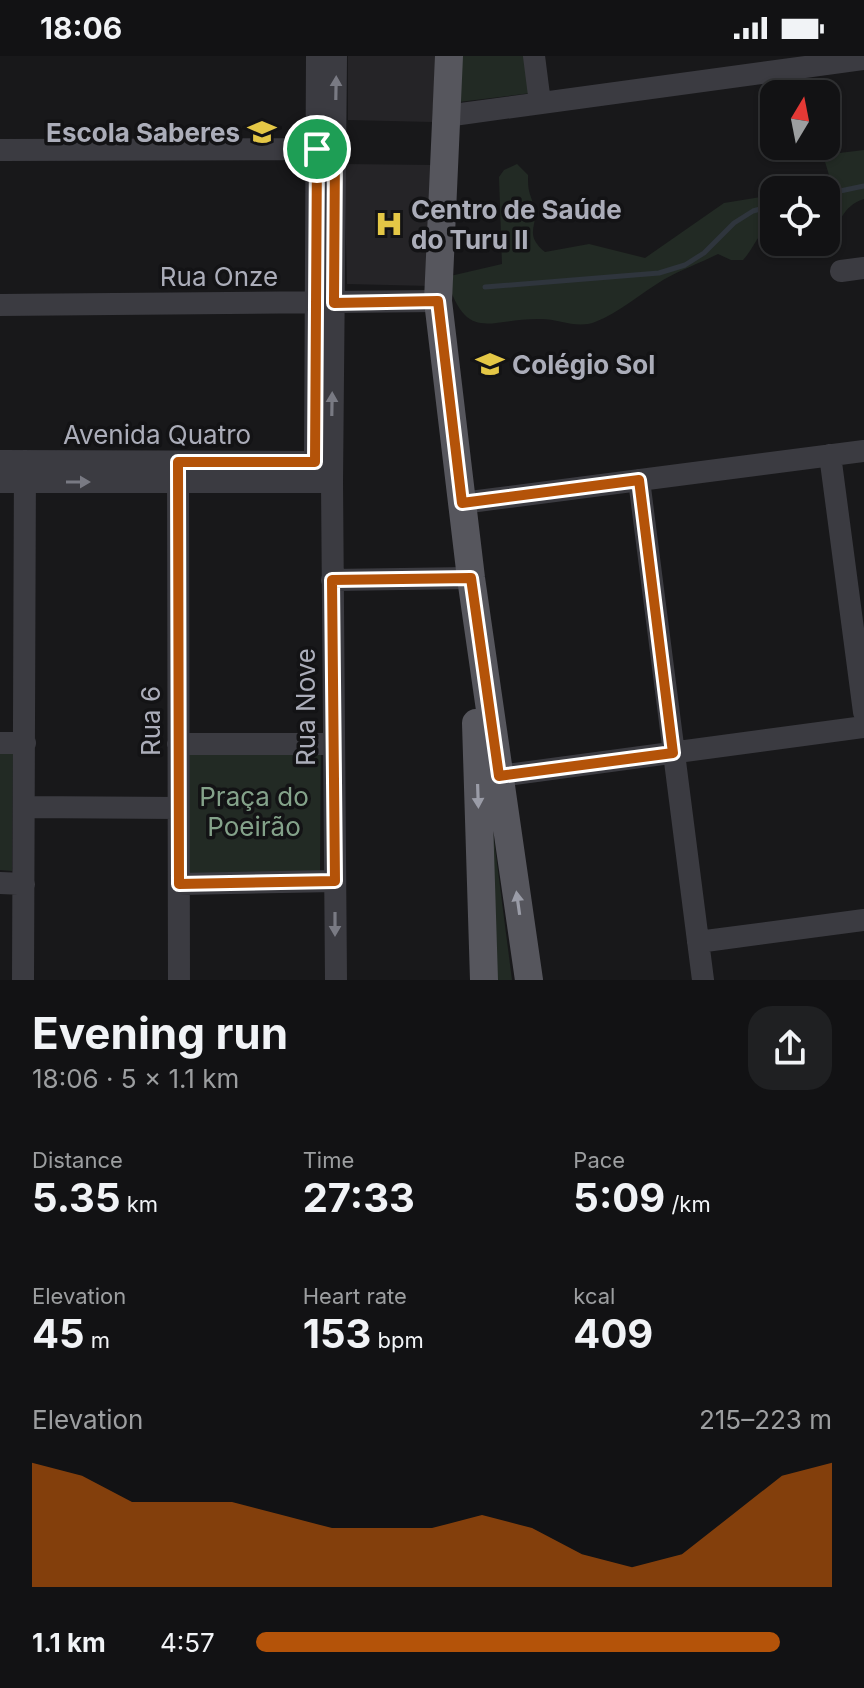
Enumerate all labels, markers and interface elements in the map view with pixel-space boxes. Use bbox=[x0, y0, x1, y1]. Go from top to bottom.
text: 18:06 bbox=[40, 10, 122, 46]
one-way arrow bbox=[329, 75, 342, 100]
north arrow bbox=[760, 80, 840, 160]
map controls bbox=[760, 80, 840, 256]
pin bbox=[283, 115, 351, 183]
place label: Escola Saberes bbox=[46, 117, 240, 148]
school or university icon: Escola Saberes bbox=[247, 117, 277, 147]
icon: arrive bbox=[295, 127, 339, 171]
button: locate bbox=[760, 176, 840, 256]
place label: Centro de Saúde do Turu II bbox=[411, 194, 622, 255]
hospital icon: Centro de Saúde do Turu II bbox=[374, 209, 404, 239]
street label: Rua Onze bbox=[160, 261, 278, 292]
school or university icon: Colégio Sol bbox=[475, 349, 505, 379]
place label: Colégio Sol bbox=[512, 349, 655, 380]
one-way arrow bbox=[326, 391, 339, 416]
street label: Avenida Quatro bbox=[63, 419, 251, 450]
one-way arrow bbox=[66, 476, 91, 488]
street label: Rua Nove bbox=[290, 648, 321, 766]
street label: Rua 6 bbox=[135, 686, 166, 756]
park label: Praça do Poeirão bbox=[199, 781, 309, 842]
one-way arrow bbox=[472, 784, 485, 809]
one-way arrow bbox=[511, 890, 524, 915]
one-way arrow bbox=[329, 912, 341, 937]
text: Evening run bbox=[32, 1006, 288, 1060]
button: share bbox=[748, 1006, 832, 1090]
text: 18:06 · 5 × 1.1 km bbox=[32, 1063, 239, 1094]
text: Distance bbox=[32, 1147, 123, 1173]
text: Time bbox=[303, 1147, 354, 1173]
text: Pace bbox=[573, 1147, 625, 1173]
text: 5.35 bbox=[32, 1173, 120, 1222]
text: 27:33 bbox=[303, 1173, 415, 1222]
text: 5:09 bbox=[573, 1173, 665, 1222]
text: km bbox=[120, 1191, 158, 1217]
text: /km bbox=[665, 1191, 711, 1217]
text: Elevation bbox=[32, 1283, 126, 1309]
text: Heart rate bbox=[303, 1283, 407, 1309]
text: kcal bbox=[573, 1283, 615, 1309]
text: 45 bbox=[32, 1309, 85, 1358]
text: 153 bbox=[303, 1309, 371, 1358]
text: 409 bbox=[573, 1309, 653, 1358]
text: m bbox=[85, 1327, 110, 1353]
text: bpm bbox=[371, 1327, 424, 1353]
text: Elevation bbox=[32, 1404, 143, 1435]
text: 215–223 m bbox=[699, 1404, 832, 1435]
text: 1.1 km bbox=[32, 1627, 106, 1658]
text: 4:57 bbox=[160, 1627, 215, 1658]

